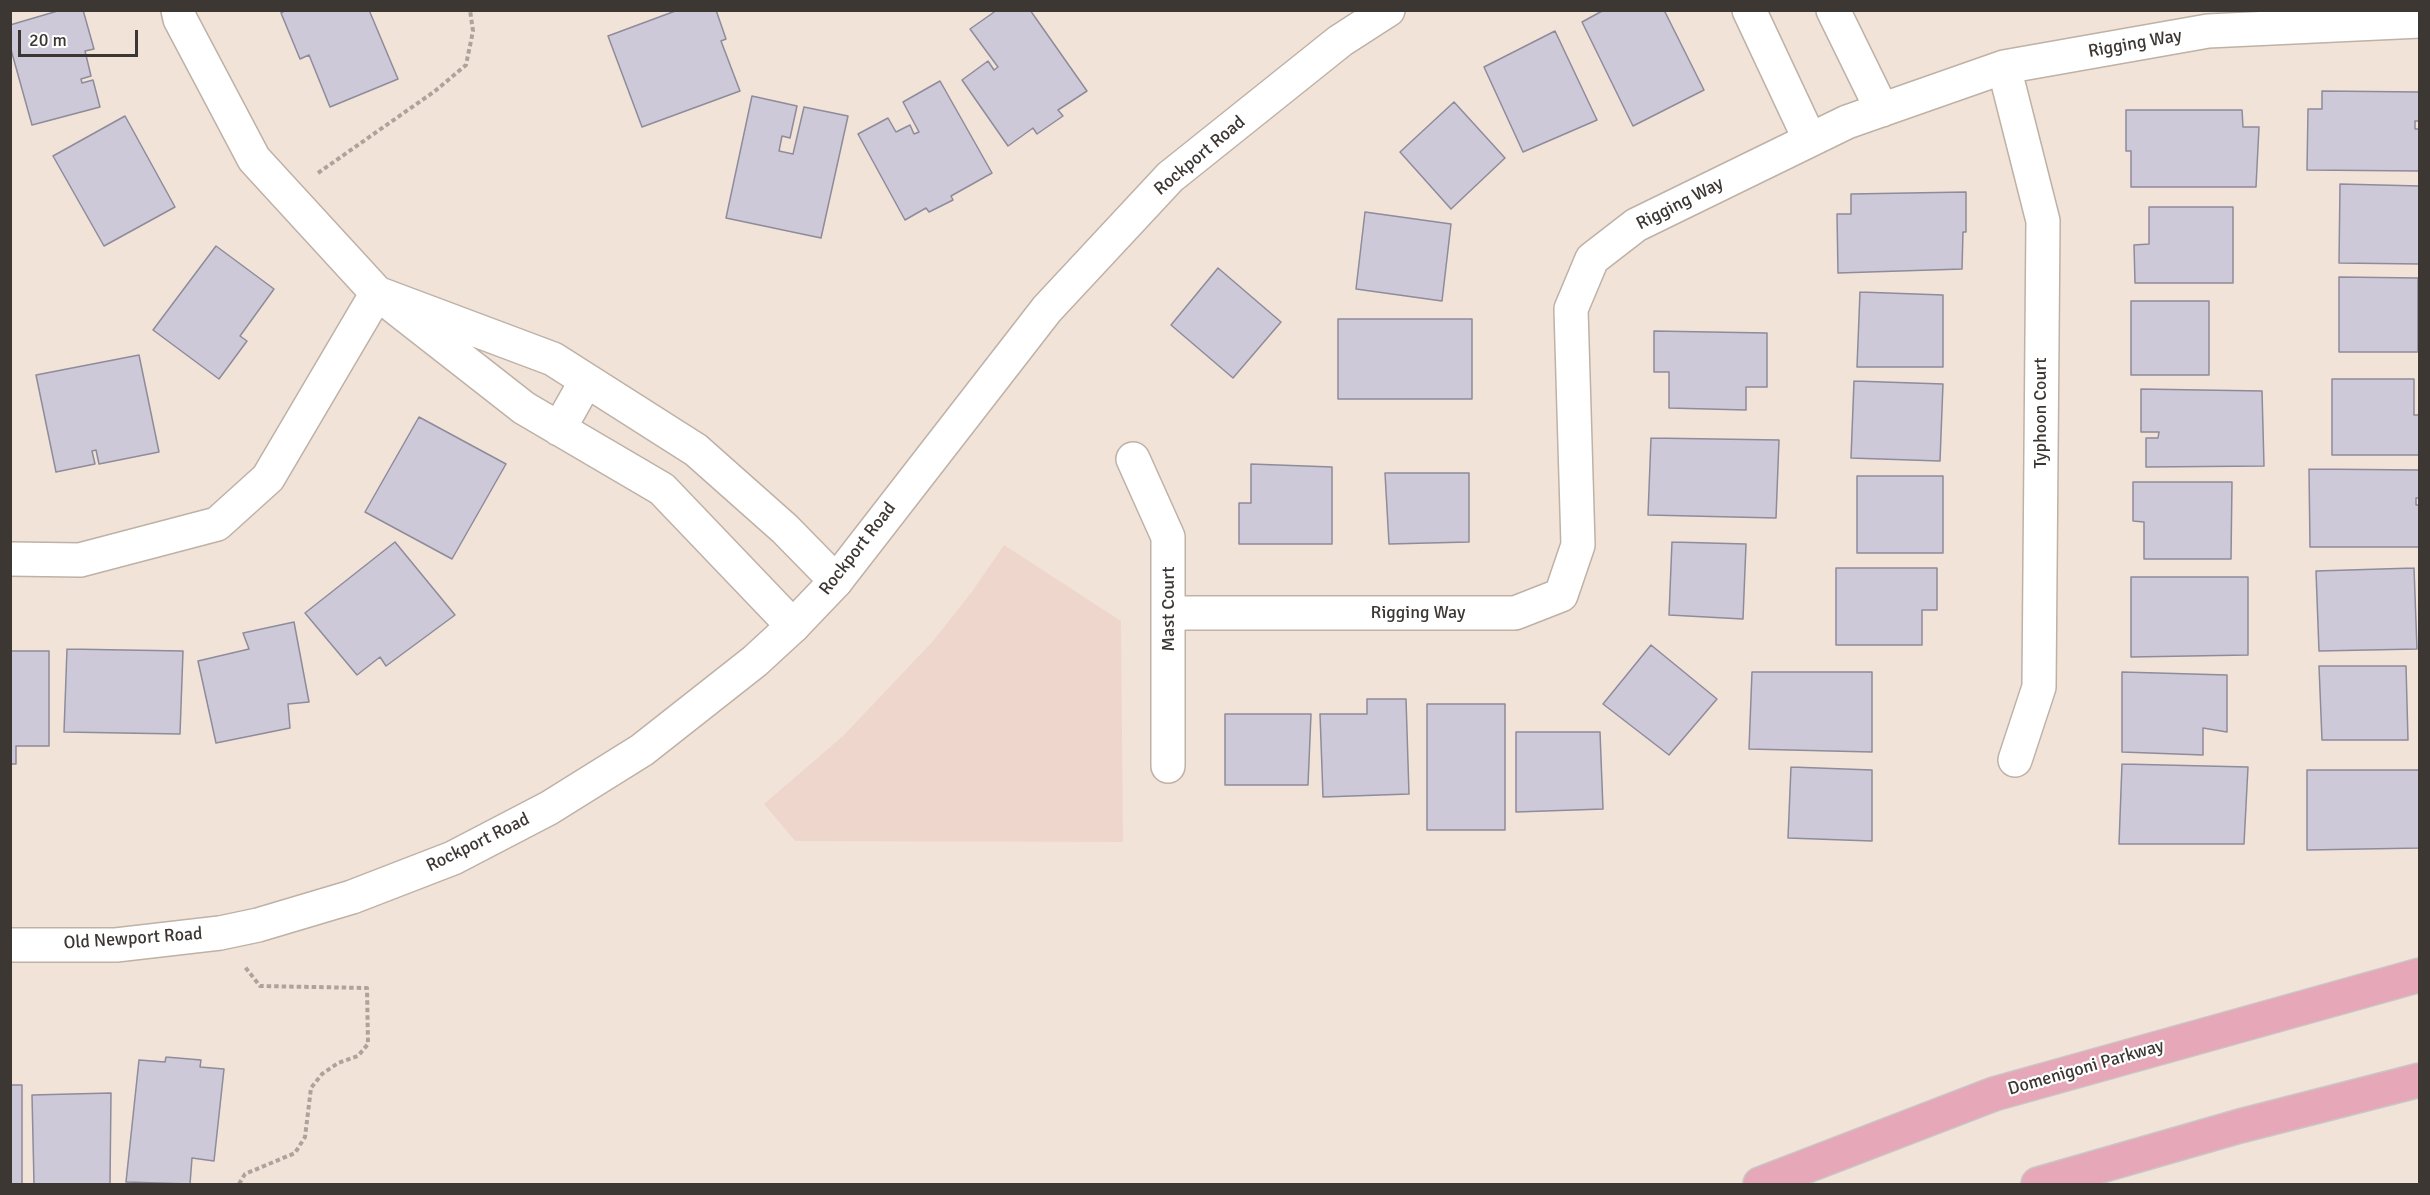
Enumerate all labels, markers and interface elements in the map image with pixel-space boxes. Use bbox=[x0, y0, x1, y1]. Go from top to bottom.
scale bar bbox=[21, 18, 141, 56]
street label: Rigging Way bbox=[2086, 25, 2184, 63]
text: 20 m bbox=[29, 29, 67, 51]
street label: Rockport Road bbox=[1150, 112, 1250, 200]
street label: Rigging Way bbox=[1633, 173, 1727, 235]
street label: Typhoon Court bbox=[2030, 357, 2052, 469]
street label: Rockport Road bbox=[815, 498, 901, 600]
street label: Mast Court bbox=[1158, 566, 1180, 652]
street label: Rigging Way bbox=[1371, 602, 1465, 624]
street label: Rockport Road bbox=[423, 809, 533, 877]
street label: Old Newport Road bbox=[63, 923, 203, 955]
street label: Domenigoni Parkway bbox=[2005, 1035, 2167, 1101]

